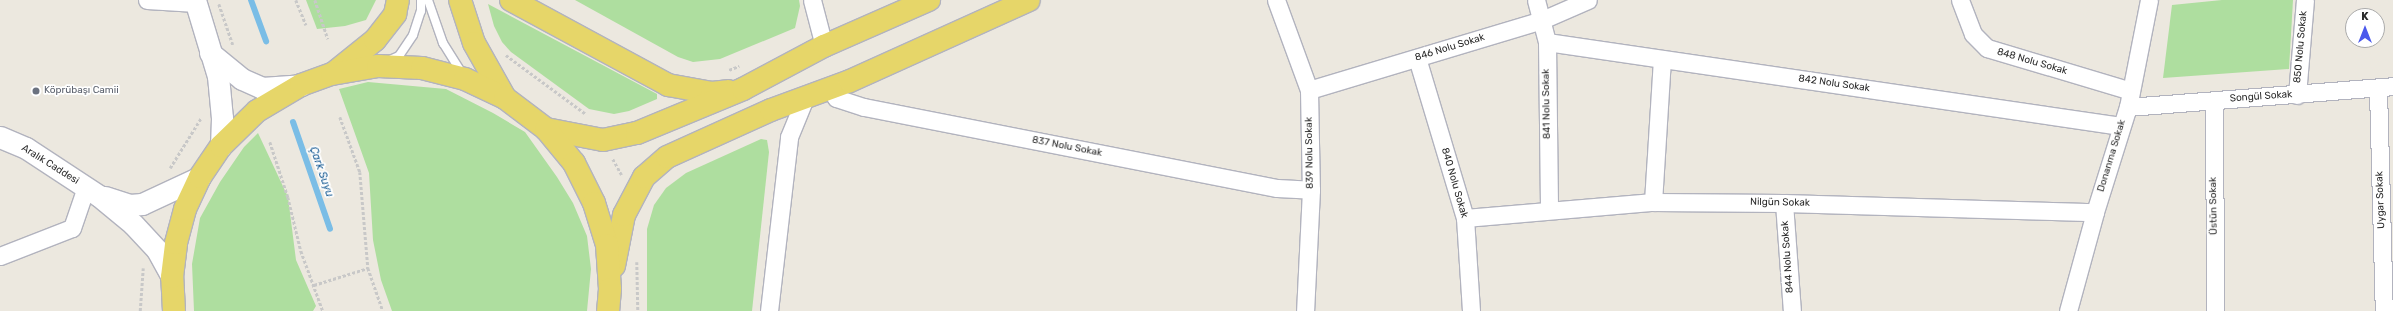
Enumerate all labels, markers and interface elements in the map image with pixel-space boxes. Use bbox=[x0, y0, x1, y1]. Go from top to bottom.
north arrow bbox=[2345, 8, 2385, 48]
street label: 850 Nolu Sokak bbox=[2292, 10, 2310, 84]
text: K bbox=[2361, 10, 2369, 23]
street label: 846 Nolu Sokak bbox=[1414, 32, 1486, 64]
street label: 848 Nolu Sokak bbox=[1995, 46, 2069, 78]
street label: 841 Nolu Sokak bbox=[1540, 69, 1554, 139]
street label: 842 Nolu Sokak bbox=[1797, 73, 1871, 95]
place label: Köprübaşı Camii bbox=[44, 85, 119, 97]
marker: Köprübaşı Camii bbox=[31, 86, 41, 96]
street label: Songül Sokak bbox=[2229, 89, 2293, 105]
street label: 839 Nolu Sokak bbox=[1303, 117, 1317, 189]
street label: Donanma Sokak bbox=[2095, 118, 2129, 194]
street label: 837 Nolu Sokak bbox=[1031, 134, 1103, 160]
street label: Aralık Caddesi bbox=[19, 143, 81, 187]
water label: Çark Suyu bbox=[306, 145, 336, 199]
street label: 840 Nolu Sokak bbox=[1438, 146, 1470, 220]
street label: Uygar Sokak bbox=[2374, 171, 2388, 229]
street label: Üstün Sokak bbox=[2207, 177, 2221, 235]
street label: Nilgün Sokak bbox=[1750, 196, 1810, 210]
street label: 844 Nolu Sokak bbox=[1779, 220, 1797, 294]

